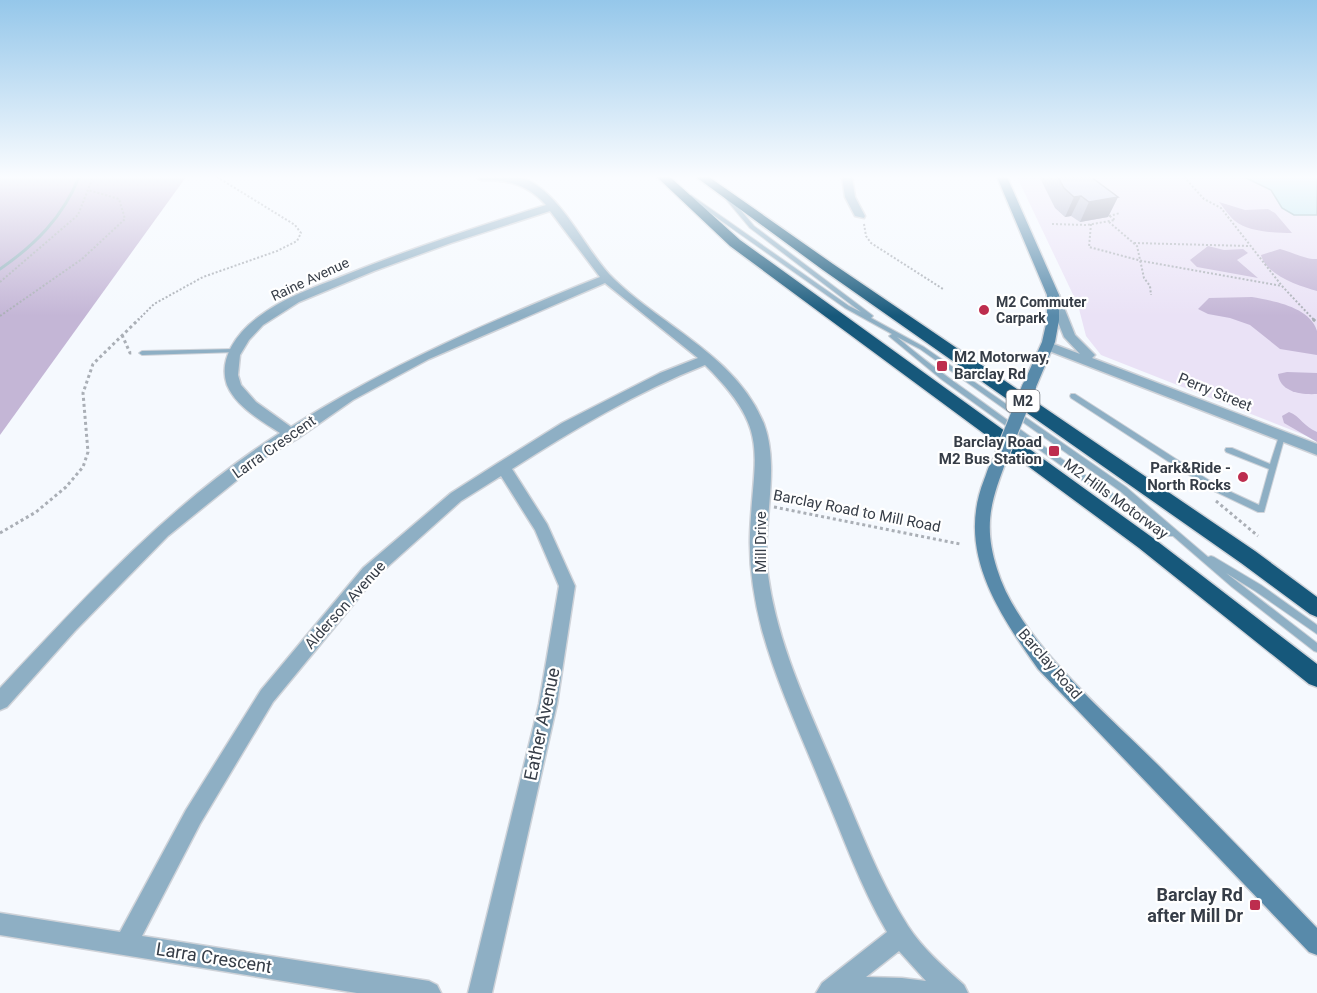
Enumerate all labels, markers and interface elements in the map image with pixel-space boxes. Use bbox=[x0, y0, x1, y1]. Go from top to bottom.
street label: Raine Avenue bbox=[269, 254, 351, 304]
place label: M2 Commuter Carpark bbox=[996, 294, 1086, 326]
marker: M2 Commuter Carpark bbox=[977, 303, 991, 317]
place label: M2 Motorway, Barclay Rd bbox=[954, 348, 1049, 383]
marker: M2 Motorway, Barclay Rd bbox=[935, 359, 949, 373]
street label: Perry Street bbox=[1175, 369, 1255, 415]
road number: M2 bbox=[1006, 390, 1040, 412]
street label: Larra Crescent bbox=[229, 412, 319, 482]
place label: Barclay Road M2 Bus Station bbox=[939, 433, 1042, 468]
marker: Barclay Road M2 Bus Station bbox=[1047, 444, 1061, 458]
street label: M2 Hills Motorway bbox=[1060, 455, 1172, 543]
place label: Park&Ride - North Rocks bbox=[1147, 459, 1231, 494]
marker: Park&Ride - North Rocks bbox=[1236, 470, 1250, 484]
street label: Barclay Road to Mill Road bbox=[772, 486, 942, 536]
street label: Mill Drive bbox=[752, 511, 770, 573]
street label: Alderson Avenue bbox=[301, 557, 389, 653]
street label: Barclay Road bbox=[1015, 625, 1085, 703]
street label: Eather Avenue bbox=[519, 666, 564, 782]
place label: Barclay Rd after Mill Dr bbox=[1147, 884, 1243, 926]
marker: Barclay Rd after Mill Dr bbox=[1248, 898, 1262, 912]
street label: Larra Crescent bbox=[155, 938, 274, 977]

